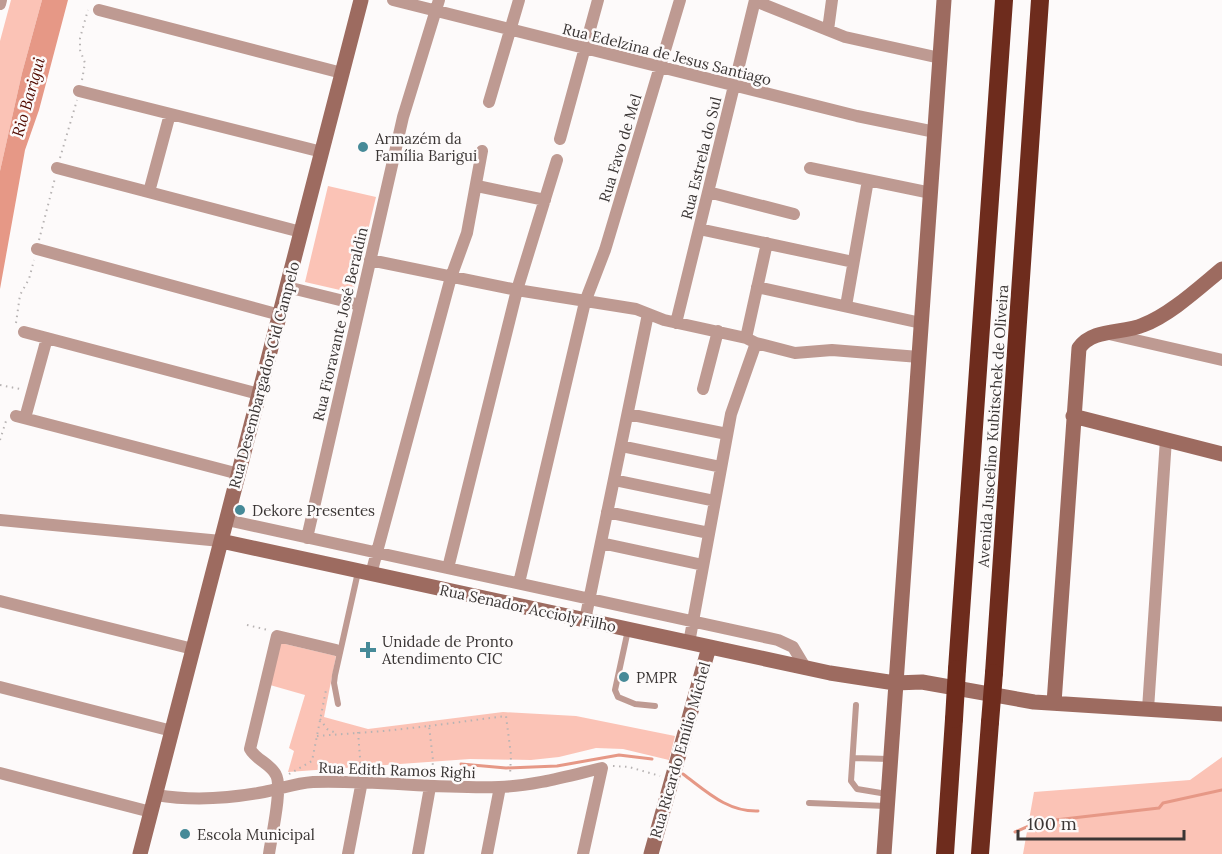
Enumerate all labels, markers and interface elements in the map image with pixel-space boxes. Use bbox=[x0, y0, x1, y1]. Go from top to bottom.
street label: Rua Edelzina de Jesus Santiago bbox=[561, 19, 774, 89]
water label: Rio Barigui bbox=[7, 55, 49, 139]
street label: Rua Favo de Mel bbox=[594, 91, 646, 205]
street label: Rua Estrela do Sul bbox=[677, 95, 725, 221]
place label: Armazém da Família Barigui bbox=[374, 129, 477, 165]
marker: Armazém da Família Barigui bbox=[356, 140, 370, 154]
street label: Rua Fioravante José Beraldin bbox=[308, 225, 372, 423]
street label: Rua Desembargador Cid Campelo bbox=[225, 259, 304, 491]
street label: Avenida Juscelino Kubitschek de Oliveira bbox=[974, 284, 1012, 569]
place label: Dekore Presentes bbox=[252, 501, 375, 520]
marker: Dekore Presentes bbox=[233, 503, 247, 517]
street label: Rua Senador Accioly Filho bbox=[438, 580, 618, 636]
place label: Unidade de Pronto Atendimento CIC bbox=[381, 632, 513, 668]
marker: Unidade de Pronto Atendimento CIC bbox=[359, 641, 377, 659]
street label: Rua Ricardo Emílio Michel bbox=[646, 660, 714, 840]
place label: PMPR bbox=[636, 668, 678, 687]
marker: PMPR bbox=[617, 670, 631, 684]
street label: Rua Edith Ramos Righi bbox=[318, 758, 476, 782]
scale bar bbox=[1018, 803, 1184, 841]
text: 100 m bbox=[1027, 812, 1077, 835]
place label: Escola Municipal bbox=[197, 825, 315, 844]
marker: Escola Municipal bbox=[178, 827, 192, 841]

